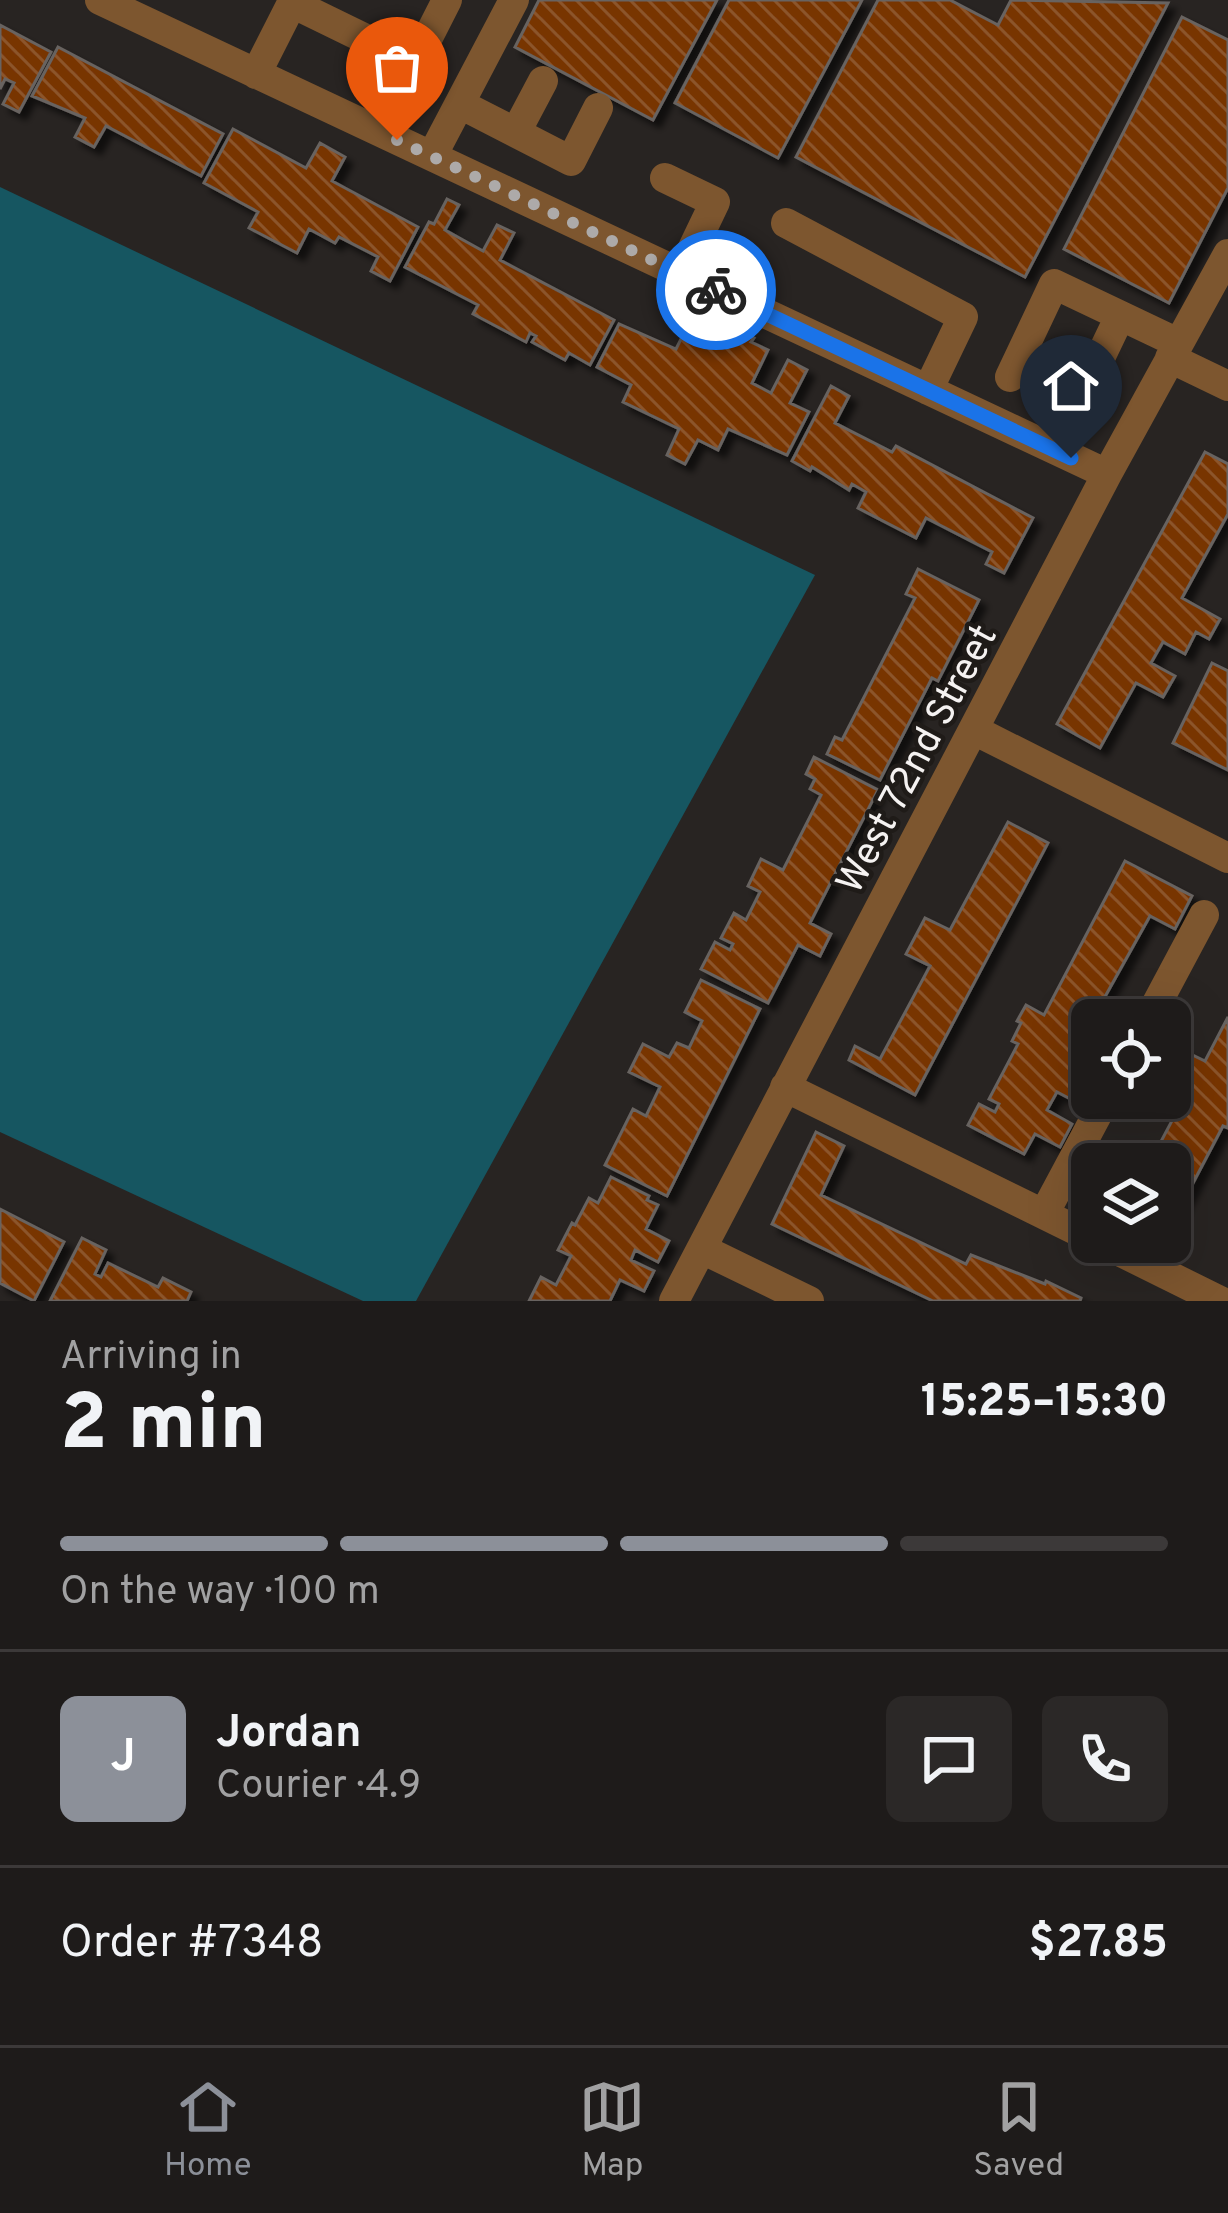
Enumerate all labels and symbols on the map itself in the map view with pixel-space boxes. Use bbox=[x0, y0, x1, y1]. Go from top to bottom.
pin bbox=[346, 17, 448, 140]
courier bbox=[656, 230, 776, 350]
pin bbox=[1020, 335, 1122, 458]
street label: West 72nd Street bbox=[828, 617, 1010, 903]

